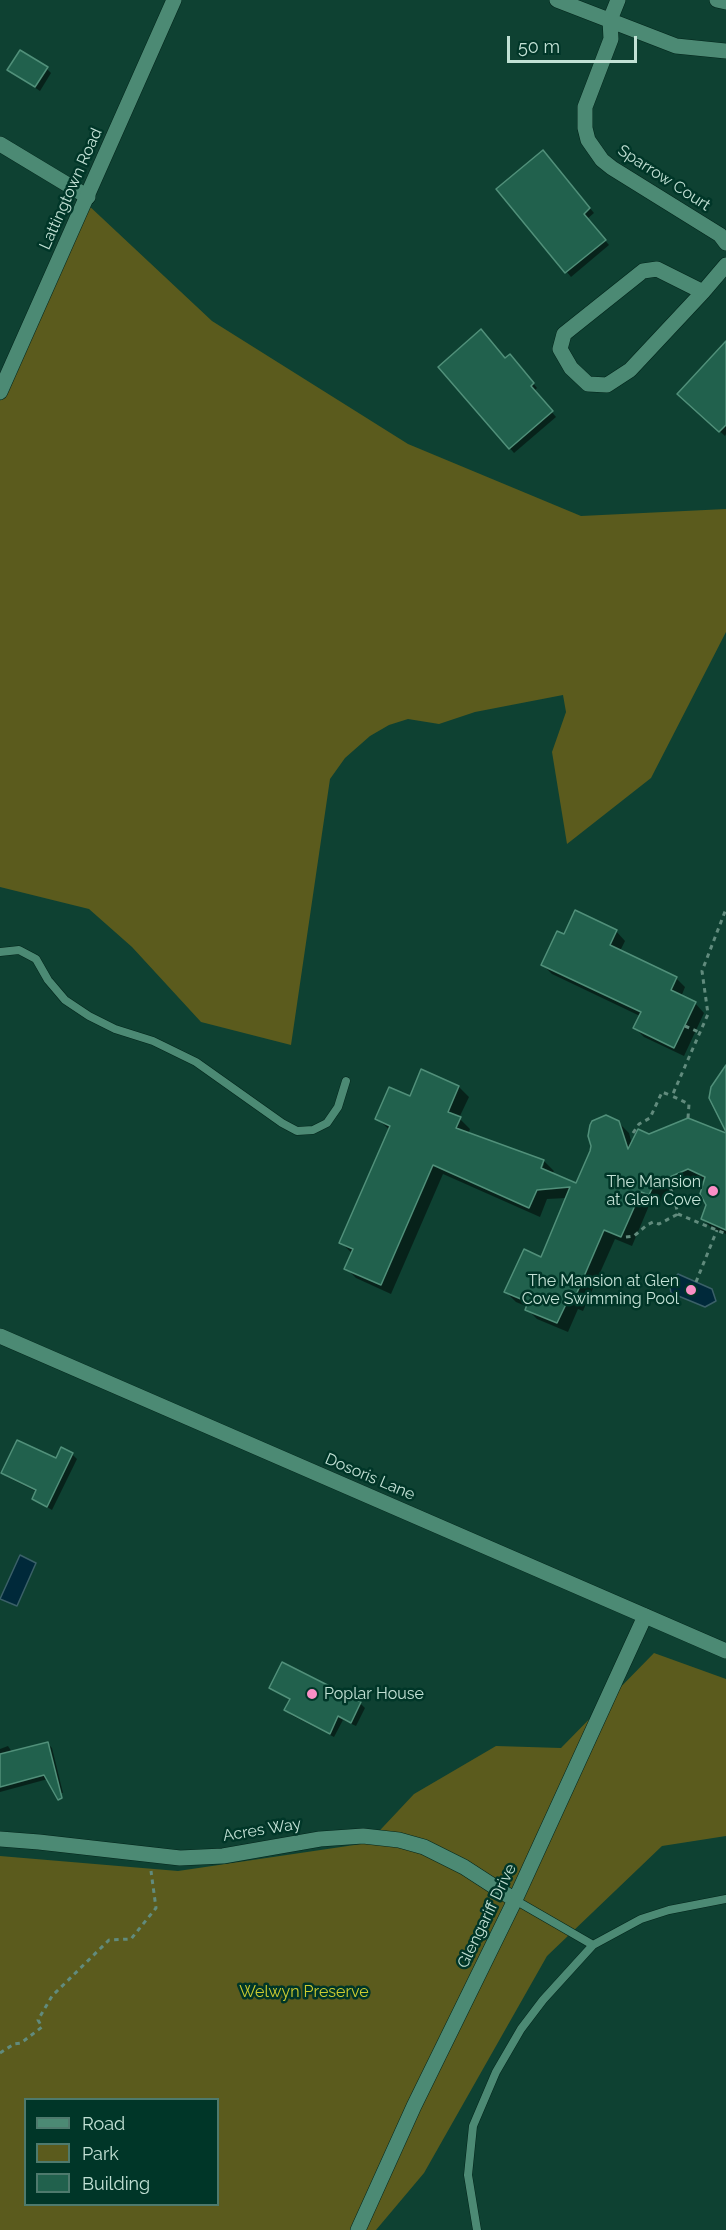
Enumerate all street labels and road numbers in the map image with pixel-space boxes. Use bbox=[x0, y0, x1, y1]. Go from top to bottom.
street label: Lattingtown Road bbox=[36, 125, 106, 253]
street label: Sparrow Court bbox=[614, 141, 714, 215]
street label: Dosoris Lane bbox=[322, 1449, 418, 1505]
street label: Acres Way bbox=[222, 1814, 302, 1846]
street label: Glengariff Drive bbox=[453, 1861, 521, 1971]

